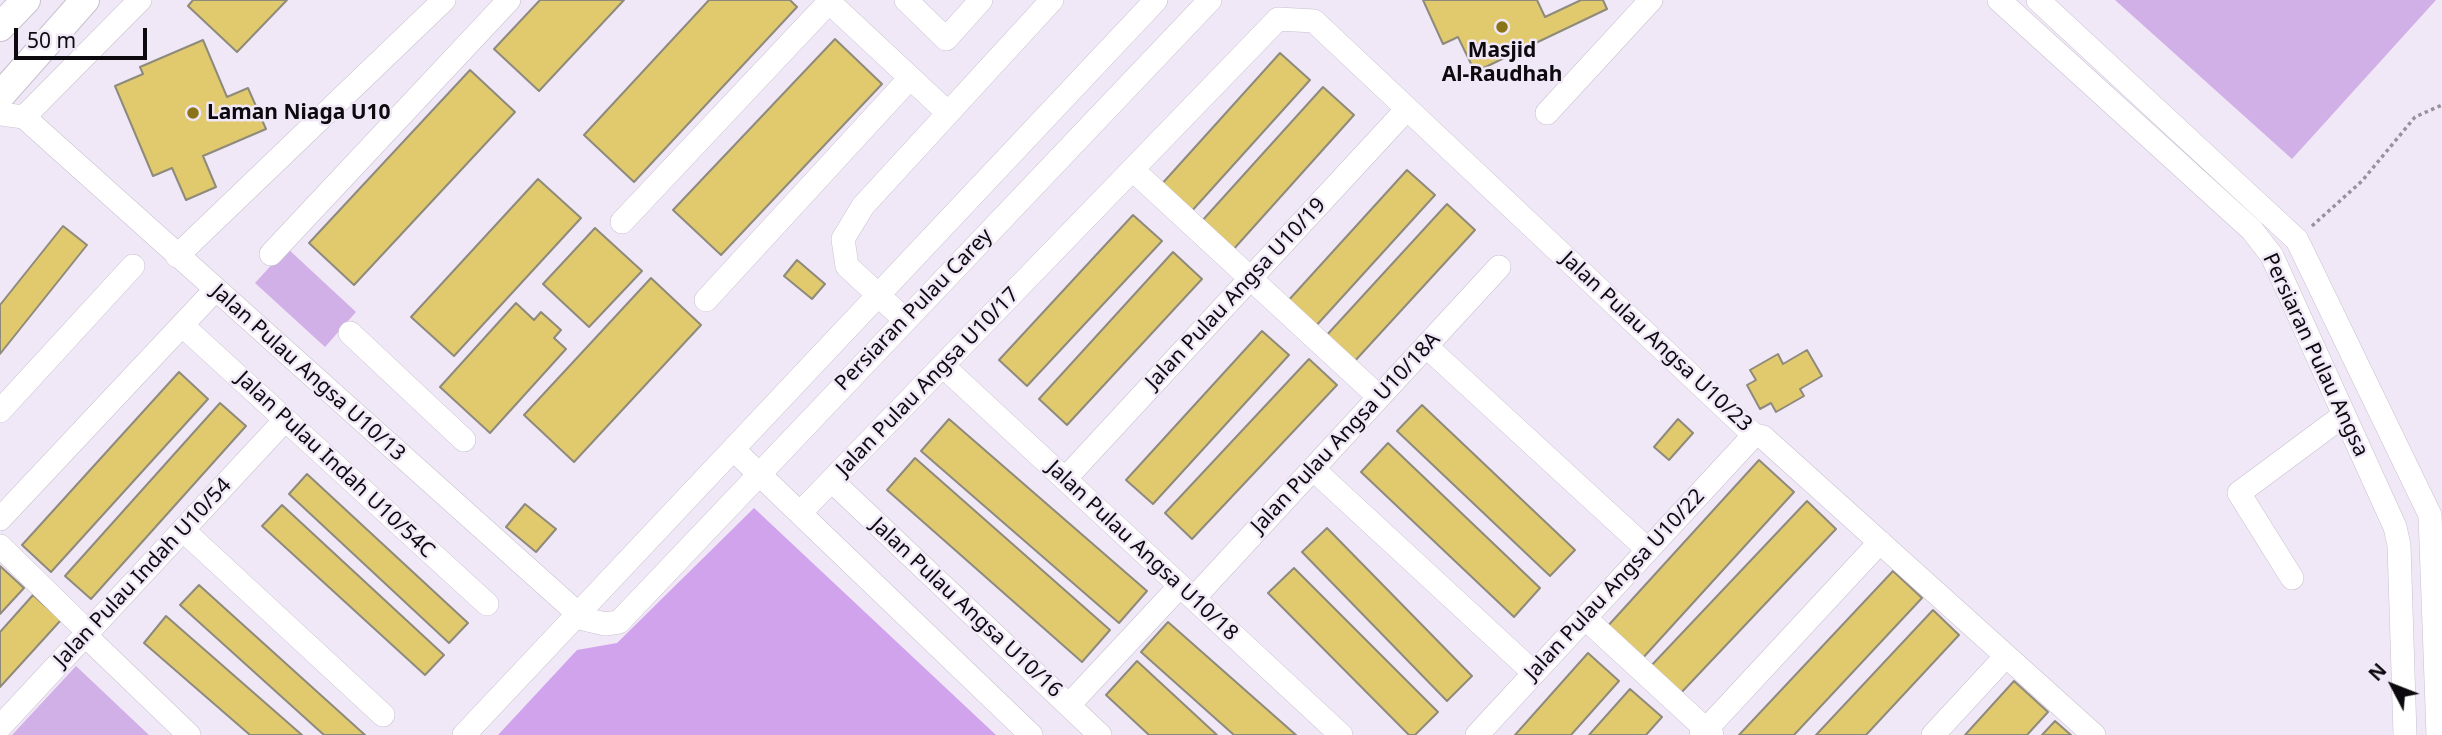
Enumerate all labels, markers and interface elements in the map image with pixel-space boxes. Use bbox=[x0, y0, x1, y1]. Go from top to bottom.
scale bar bbox=[18, 14, 150, 58]
marker: Masjid Al-Raudhah bbox=[1494, 19, 1510, 35]
text: 50 m bbox=[27, 26, 76, 54]
place label: Masjid Al-Raudhah bbox=[1442, 38, 1562, 88]
place label: Laman Niaga U10 bbox=[207, 100, 391, 126]
marker: Laman Niaga U10 bbox=[185, 105, 201, 121]
street label: Jalan Pulau Angsa U10/19 bbox=[1141, 193, 1331, 395]
street label: Persiaran Pulau Carey bbox=[830, 224, 998, 396]
street label: Jalan Pulau Angsa U10/23 bbox=[1555, 247, 1757, 437]
street label: Persiaran Pulau Angsa bbox=[2257, 249, 2373, 461]
street label: Jalan Pulau Angsa U10/13 bbox=[206, 279, 410, 467]
street label: Jalan Pulau Angsa U10/17 bbox=[831, 283, 1025, 481]
street label: Jalan Pulau Angsa U10/18A bbox=[1246, 327, 1446, 539]
street label: Jalan Pulau Indah U10/54C bbox=[231, 366, 439, 564]
street label: Jalan Pulau Angsa U10/18 bbox=[1041, 456, 1243, 646]
street label: Jalan Pulau Indah U10/54 bbox=[49, 473, 237, 673]
street label: Jalan Pulau Angsa U10/22 bbox=[1520, 484, 1710, 686]
street label: Jalan Pulau Angsa U10/16 bbox=[865, 513, 1067, 703]
north arrow bbox=[2358, 651, 2428, 721]
text: N bbox=[2363, 658, 2392, 686]

